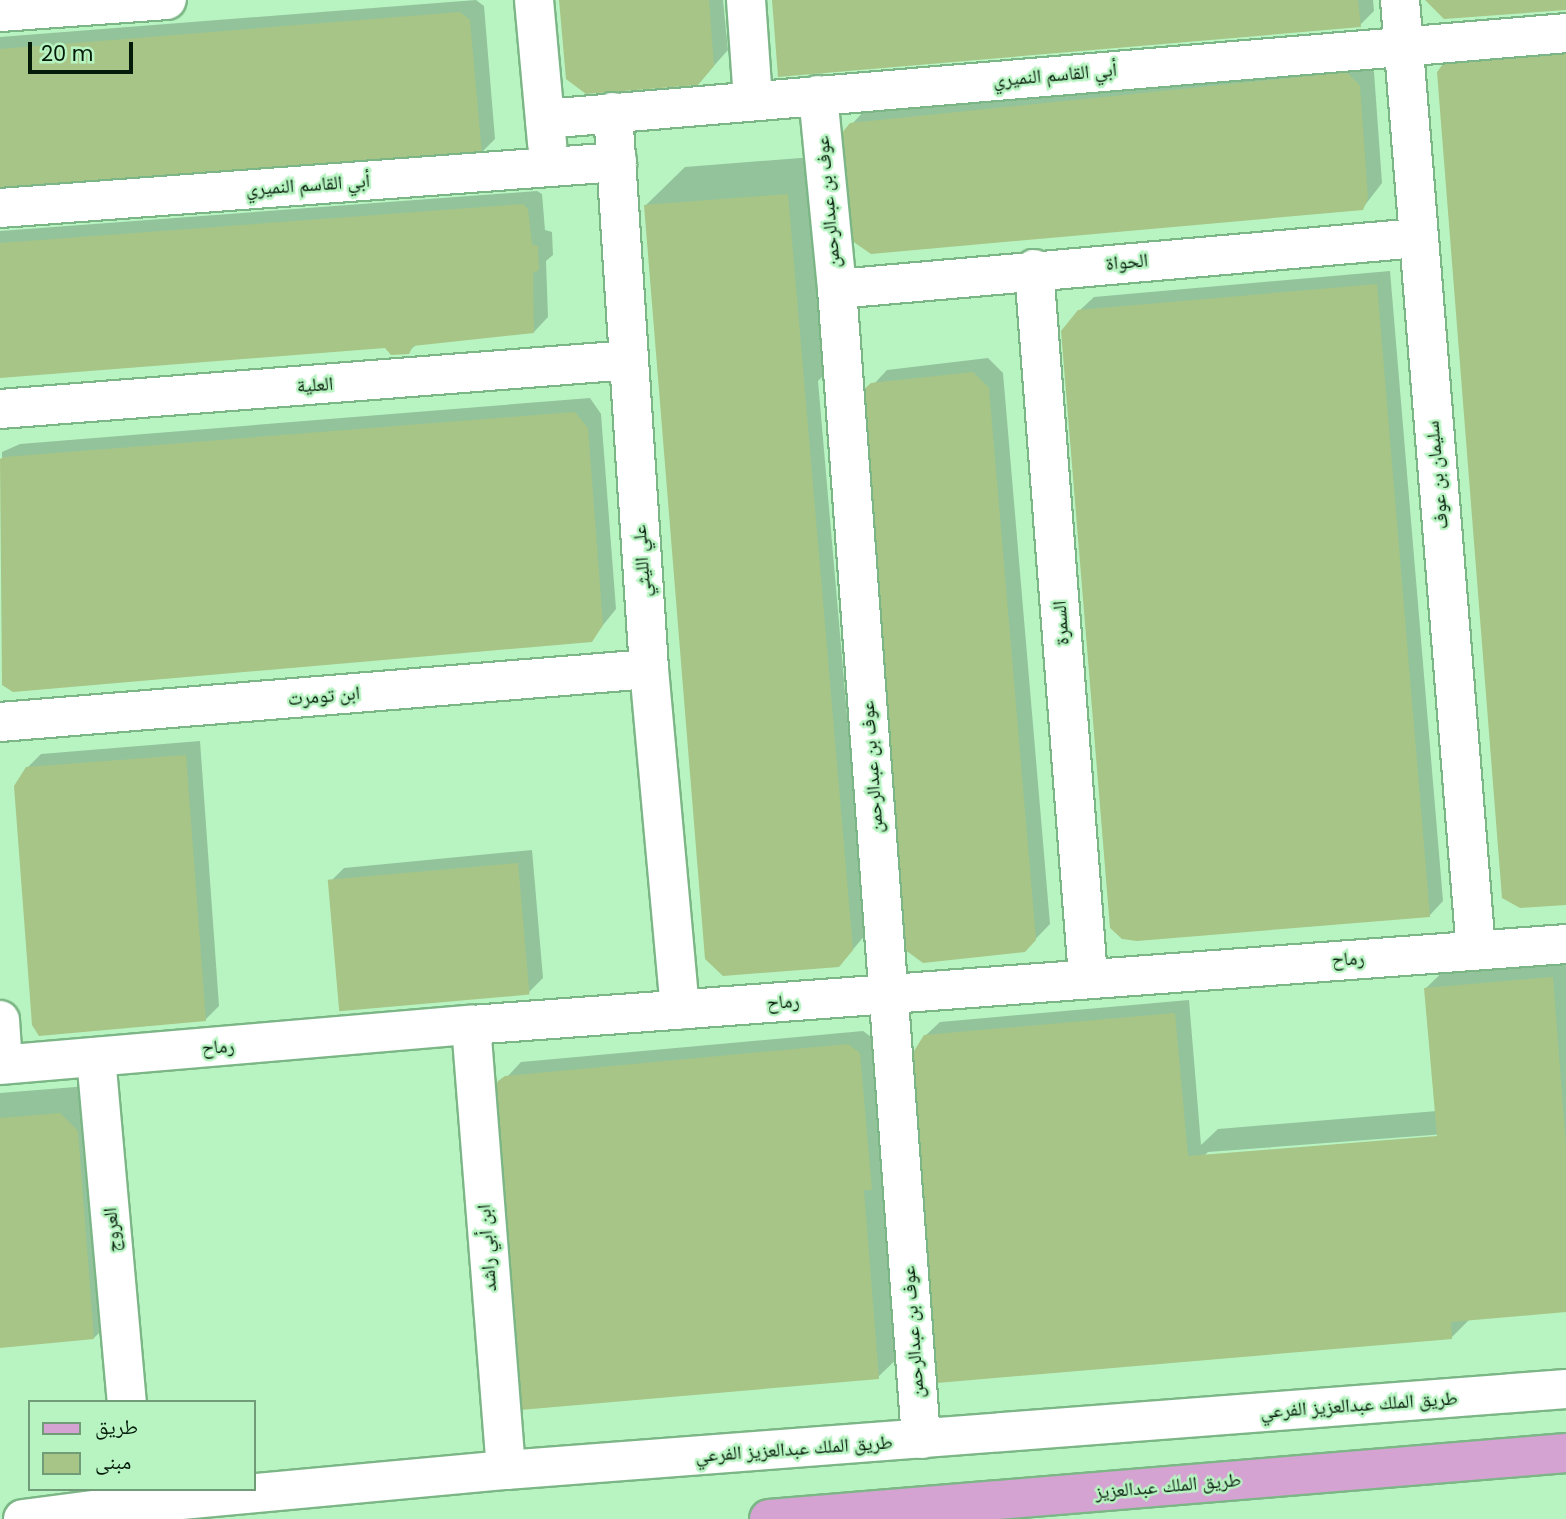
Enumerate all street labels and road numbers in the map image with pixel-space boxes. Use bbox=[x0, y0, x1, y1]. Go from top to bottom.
street label: أبي القاسم النميري bbox=[992, 58, 1118, 92]
street label: عوف بن عبدالرحمن bbox=[811, 135, 845, 269]
street label: أبي القاسم النميري bbox=[245, 169, 371, 201]
street label: الحواة bbox=[1105, 249, 1149, 275]
street label: العلية bbox=[296, 372, 334, 398]
street label: سليمان بن عوف bbox=[1421, 420, 1453, 530]
street label: علي الليثي bbox=[628, 524, 656, 598]
street label: السمرة bbox=[1048, 600, 1074, 646]
street label: ابن تومرت bbox=[287, 681, 361, 711]
street label: عوف بن عبدالرحمن bbox=[856, 700, 888, 834]
street label: رماح bbox=[1331, 946, 1365, 972]
street label: رماح bbox=[766, 989, 800, 1015]
street label: رماح bbox=[201, 1034, 235, 1060]
street label: ابن أبي راشد bbox=[473, 1204, 501, 1292]
street label: العروج bbox=[99, 1207, 125, 1253]
street label: عوف بن عبدالرحمن bbox=[897, 1265, 929, 1399]
street label: طريق الملك عبدالعزيز الفرعي bbox=[1260, 1387, 1458, 1423]
street label: طريق الملك عبدالعزيز الفرعي bbox=[695, 1431, 893, 1467]
street label: طريق الملك عبدالعزيز bbox=[1094, 1468, 1242, 1504]

